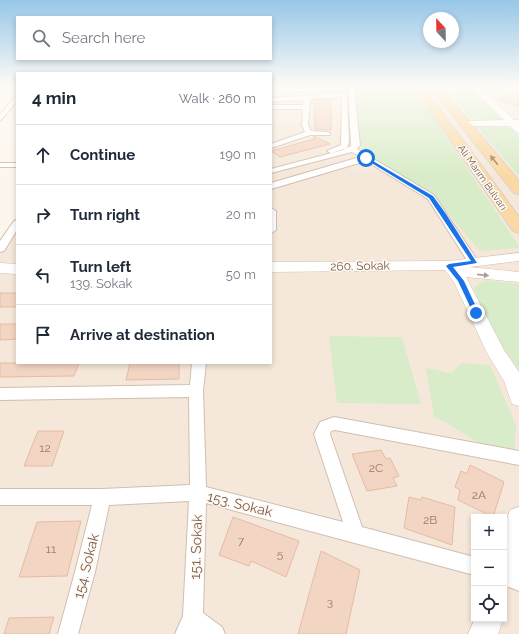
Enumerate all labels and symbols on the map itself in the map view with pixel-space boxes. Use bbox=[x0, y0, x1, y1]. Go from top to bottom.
north arrow bbox=[423, 12, 459, 48]
street label: Ali Marım Bulvarı bbox=[456, 142, 509, 212]
route start bbox=[357, 149, 375, 167]
one-way arrow bbox=[490, 154, 499, 165]
street label: 260. Sokak bbox=[330, 258, 391, 274]
one-way arrow bbox=[477, 271, 489, 278]
route end bbox=[467, 304, 485, 322]
house number: 12 bbox=[39, 441, 51, 455]
house number: 2C bbox=[369, 461, 383, 475]
street label: 153. Sokak bbox=[206, 488, 275, 520]
house number: 2A bbox=[472, 488, 486, 502]
house number: 2B bbox=[423, 513, 437, 527]
street label: 151. Sokak bbox=[187, 514, 205, 580]
street label: 154. Sokak bbox=[70, 531, 102, 600]
house number: 7 bbox=[238, 534, 245, 548]
house number: 11 bbox=[46, 542, 56, 556]
house number: 5 bbox=[277, 547, 284, 561]
house number: 3 bbox=[327, 595, 333, 609]

